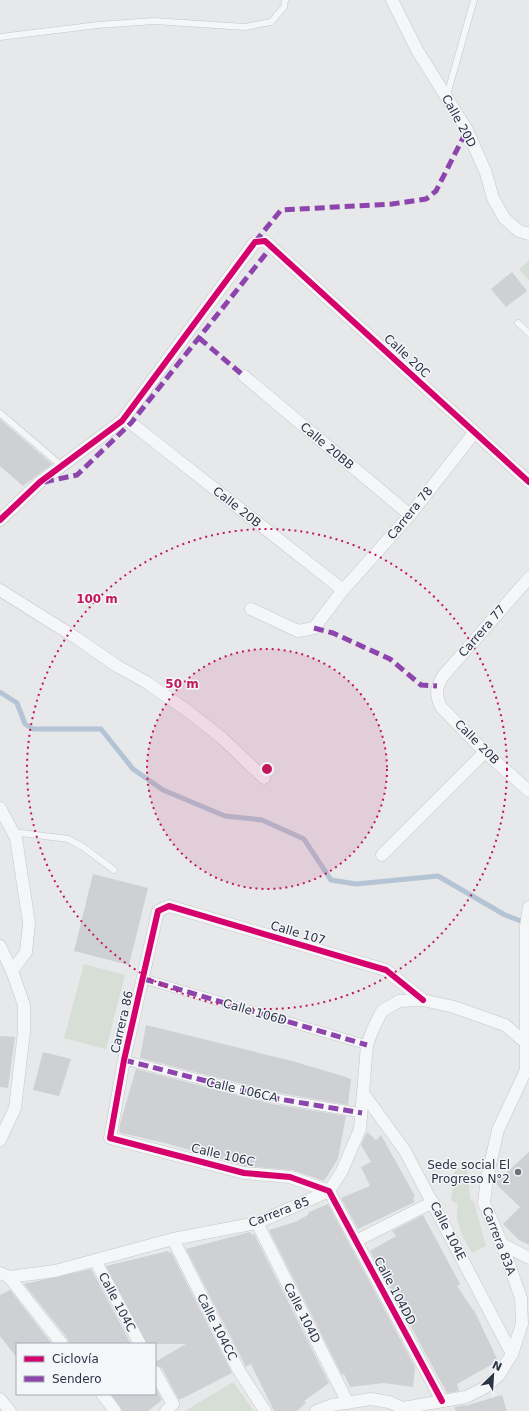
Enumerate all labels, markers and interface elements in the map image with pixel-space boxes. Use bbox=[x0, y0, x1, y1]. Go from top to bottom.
street label: Calle 20D bbox=[439, 92, 479, 150]
street label: Calle 20C bbox=[381, 331, 433, 381]
street label: Calle 20BB bbox=[297, 420, 357, 472]
street label: Calle 20B bbox=[210, 484, 264, 530]
street label: Carrera 78 bbox=[384, 484, 436, 542]
text: 100 m bbox=[76, 592, 118, 606]
street label: Carrera 77 bbox=[456, 602, 508, 660]
text: 50 m bbox=[165, 677, 199, 691]
street label: Calle 20B bbox=[452, 717, 502, 767]
centre of rings bbox=[260, 762, 274, 776]
street label: Calle 107 bbox=[269, 918, 327, 948]
street label: Carrera 86 bbox=[108, 989, 136, 1055]
street label: Calle 106D bbox=[221, 996, 289, 1028]
street label: Calle 106CA bbox=[205, 1075, 280, 1105]
street label: Calle 106C bbox=[190, 1141, 256, 1169]
place label: Sede social El Progreso N°2 bbox=[427, 1158, 510, 1186]
marker: Sede social El Progreso N°2 bbox=[513, 1167, 523, 1177]
street label: Carrera 85 bbox=[247, 1194, 311, 1230]
street label: Calle 104E bbox=[427, 1199, 469, 1263]
street label: Carrera 83A bbox=[480, 1205, 519, 1278]
street label: Calle 104DD bbox=[371, 1255, 419, 1327]
street label: Calle 104C bbox=[96, 1270, 138, 1334]
street label: Calle 104D bbox=[281, 1281, 323, 1345]
street label: Calle 104CC bbox=[194, 1291, 240, 1363]
legend bbox=[16, 1343, 156, 1395]
text: Ciclovía bbox=[52, 1352, 99, 1366]
north arrow bbox=[473, 1355, 513, 1395]
text: N bbox=[490, 1359, 504, 1374]
text: Sendero bbox=[52, 1372, 102, 1386]

